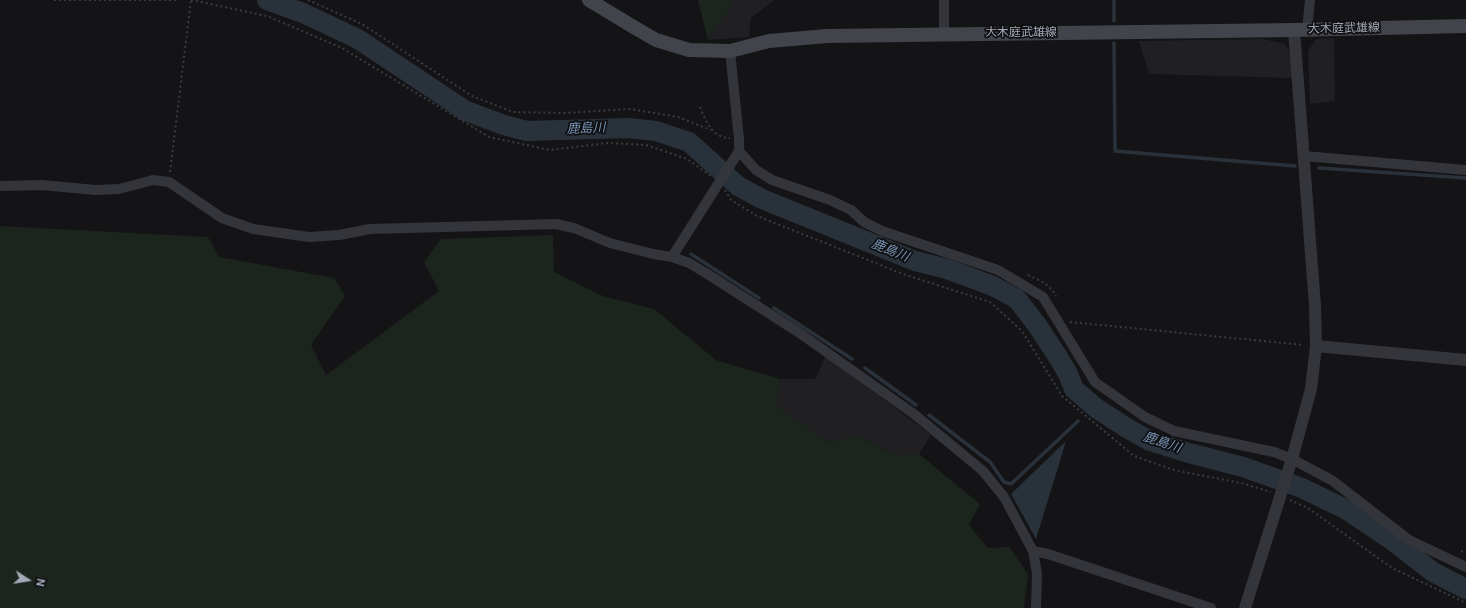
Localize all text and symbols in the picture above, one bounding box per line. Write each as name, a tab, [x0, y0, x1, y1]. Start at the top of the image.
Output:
street label: 大木庭武雄線	[1308, 21, 1380, 37]
street label: 大木庭武雄線	[985, 26, 1057, 40]
water label: 鹿島川	[566, 121, 606, 137]
water label: 鹿島川	[869, 236, 911, 266]
water label: 鹿島川	[1141, 429, 1183, 457]
north arrow	[8, 560, 48, 600]
text: N	[33, 577, 47, 588]

